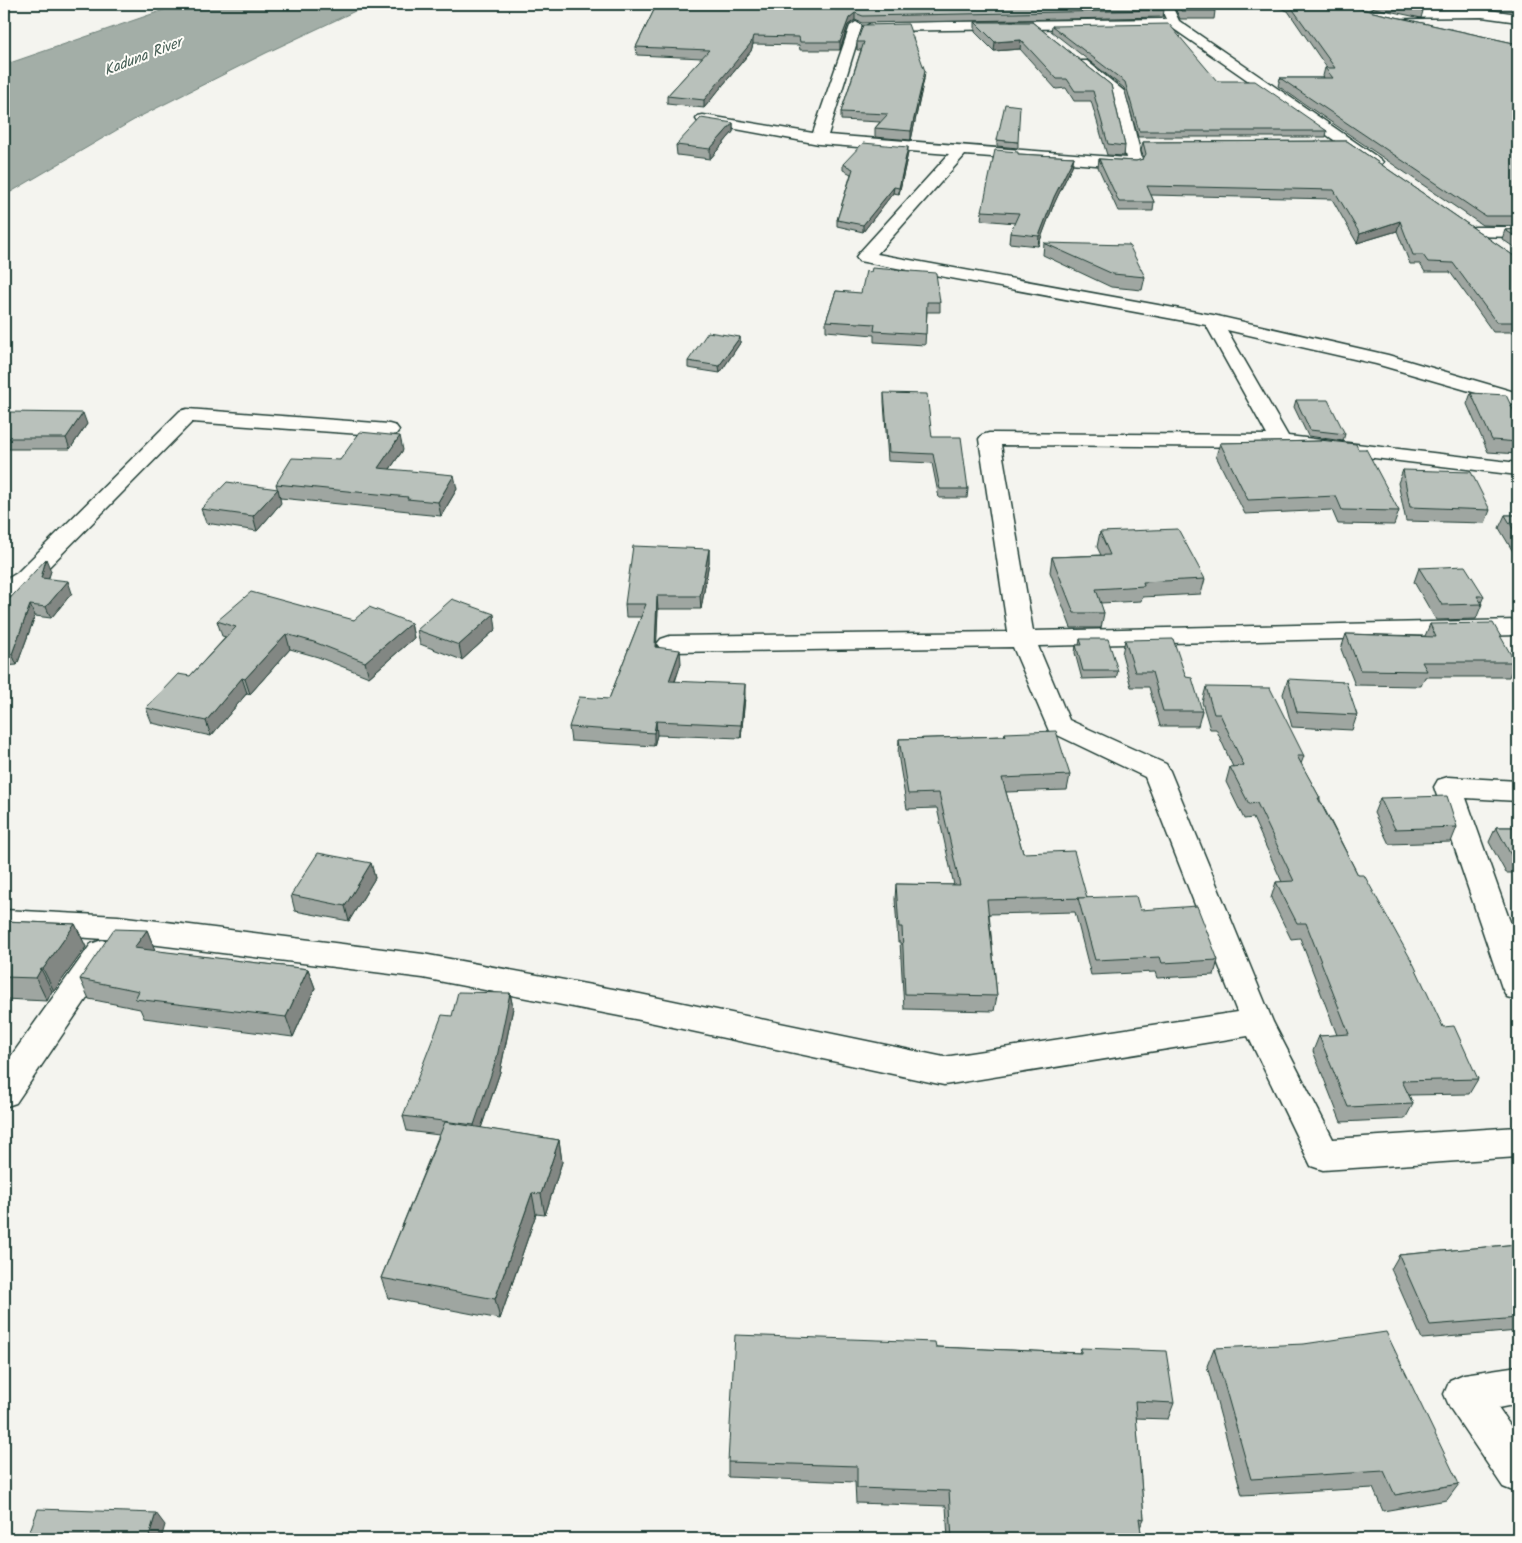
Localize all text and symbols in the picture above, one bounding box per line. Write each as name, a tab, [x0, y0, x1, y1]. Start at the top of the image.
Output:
water label: Kaduna River	[100, 30, 188, 83]

